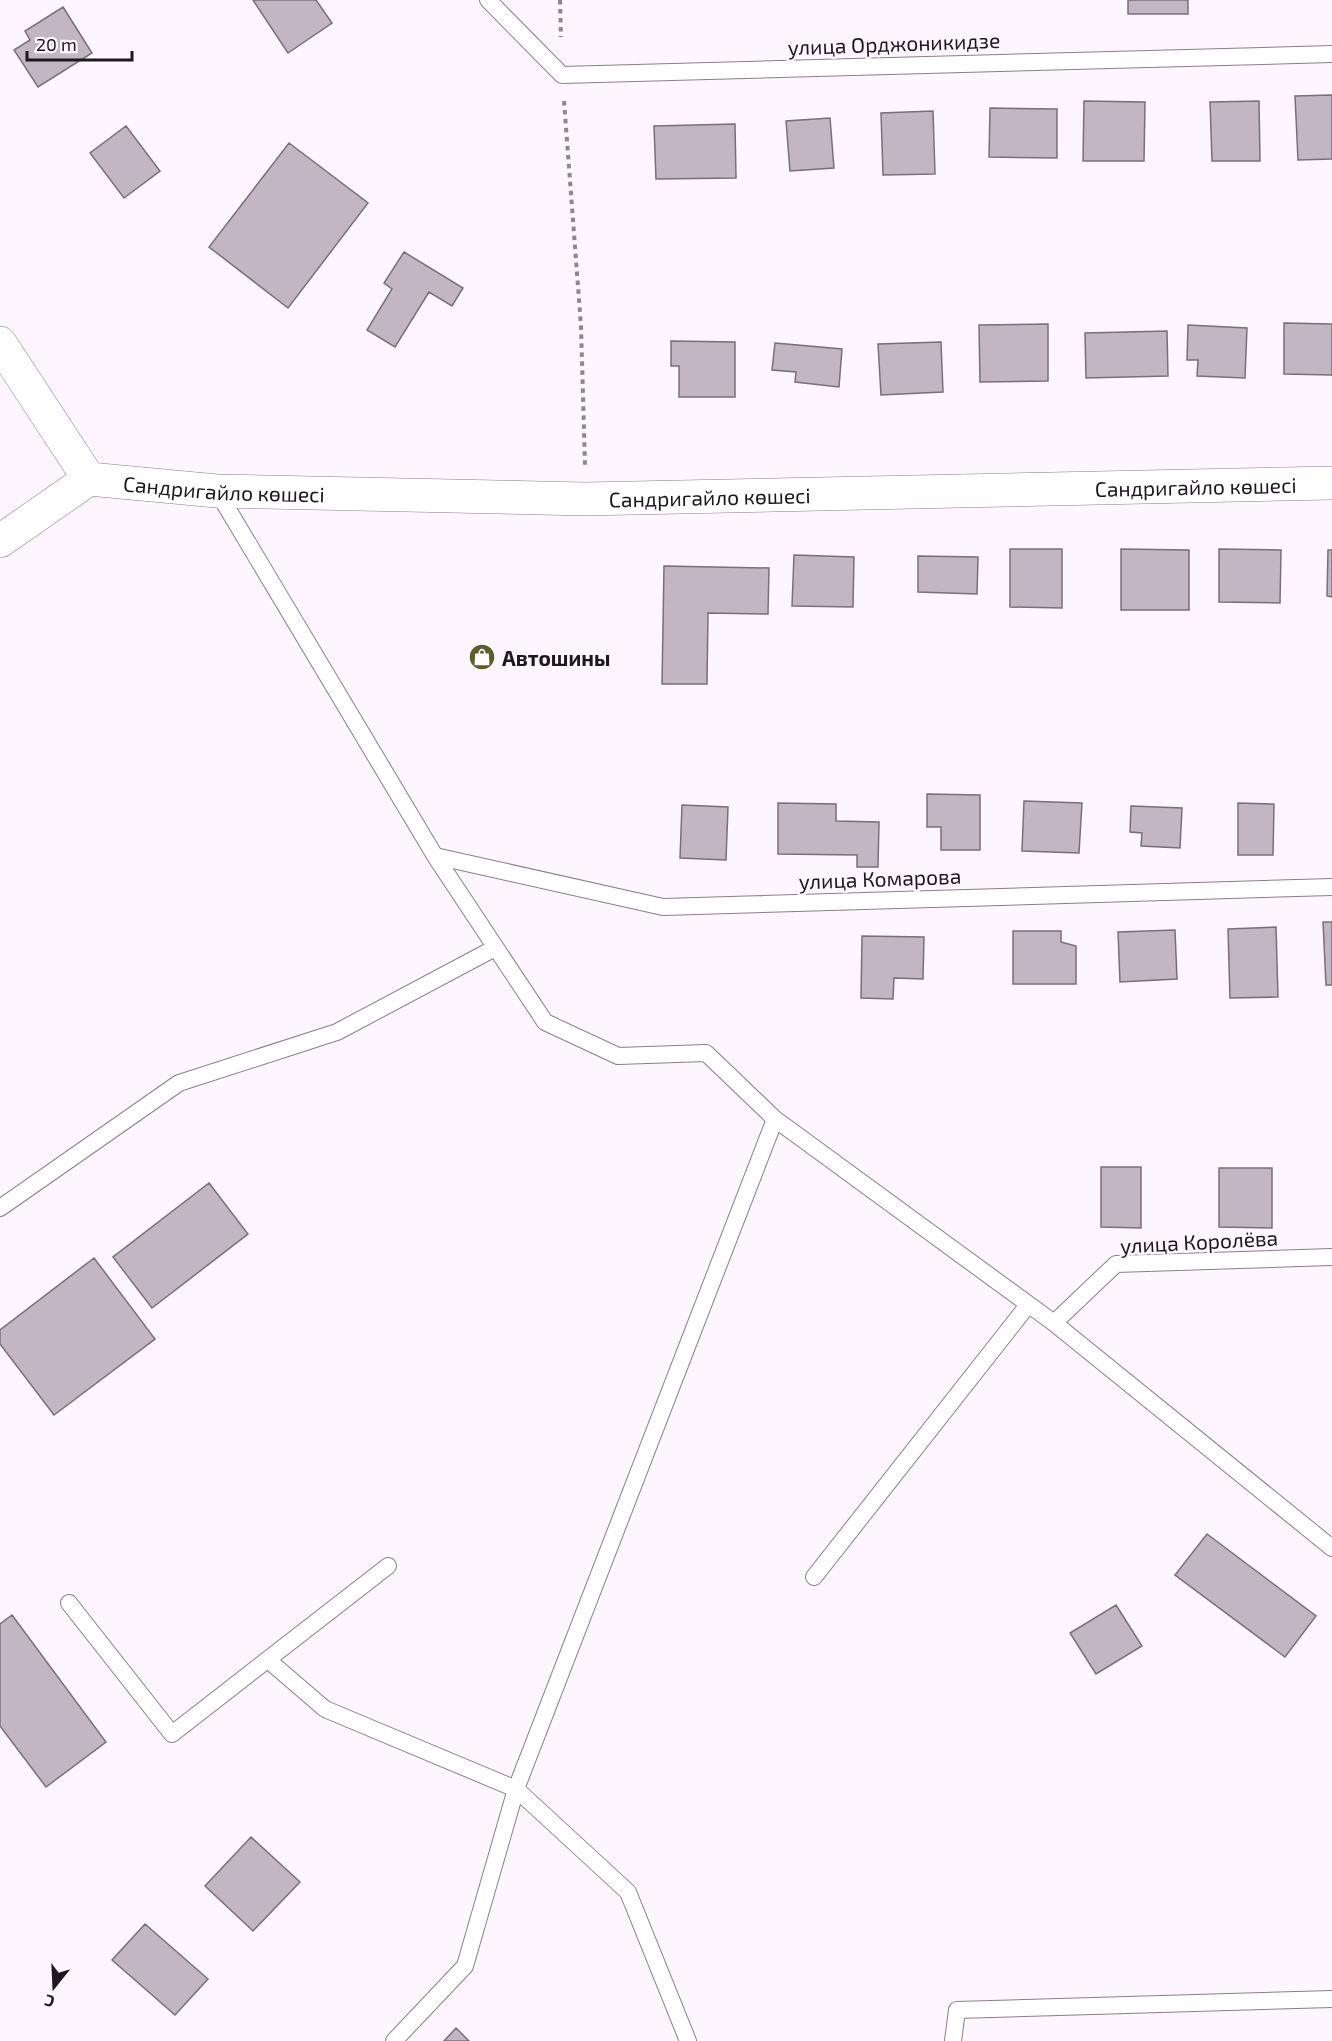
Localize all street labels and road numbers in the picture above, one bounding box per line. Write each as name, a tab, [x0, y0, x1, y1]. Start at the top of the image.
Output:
street label: улица Орджоникидзе	[787, 27, 1001, 60]
street label: Сандригайло көшесі	[122, 470, 325, 506]
street label: Сандригайло көшесі	[1094, 471, 1297, 501]
street label: Сандригайло көшесі	[609, 482, 811, 511]
street label: улица Комарова	[798, 863, 962, 894]
street label: улица Королёва	[1119, 1224, 1279, 1259]

